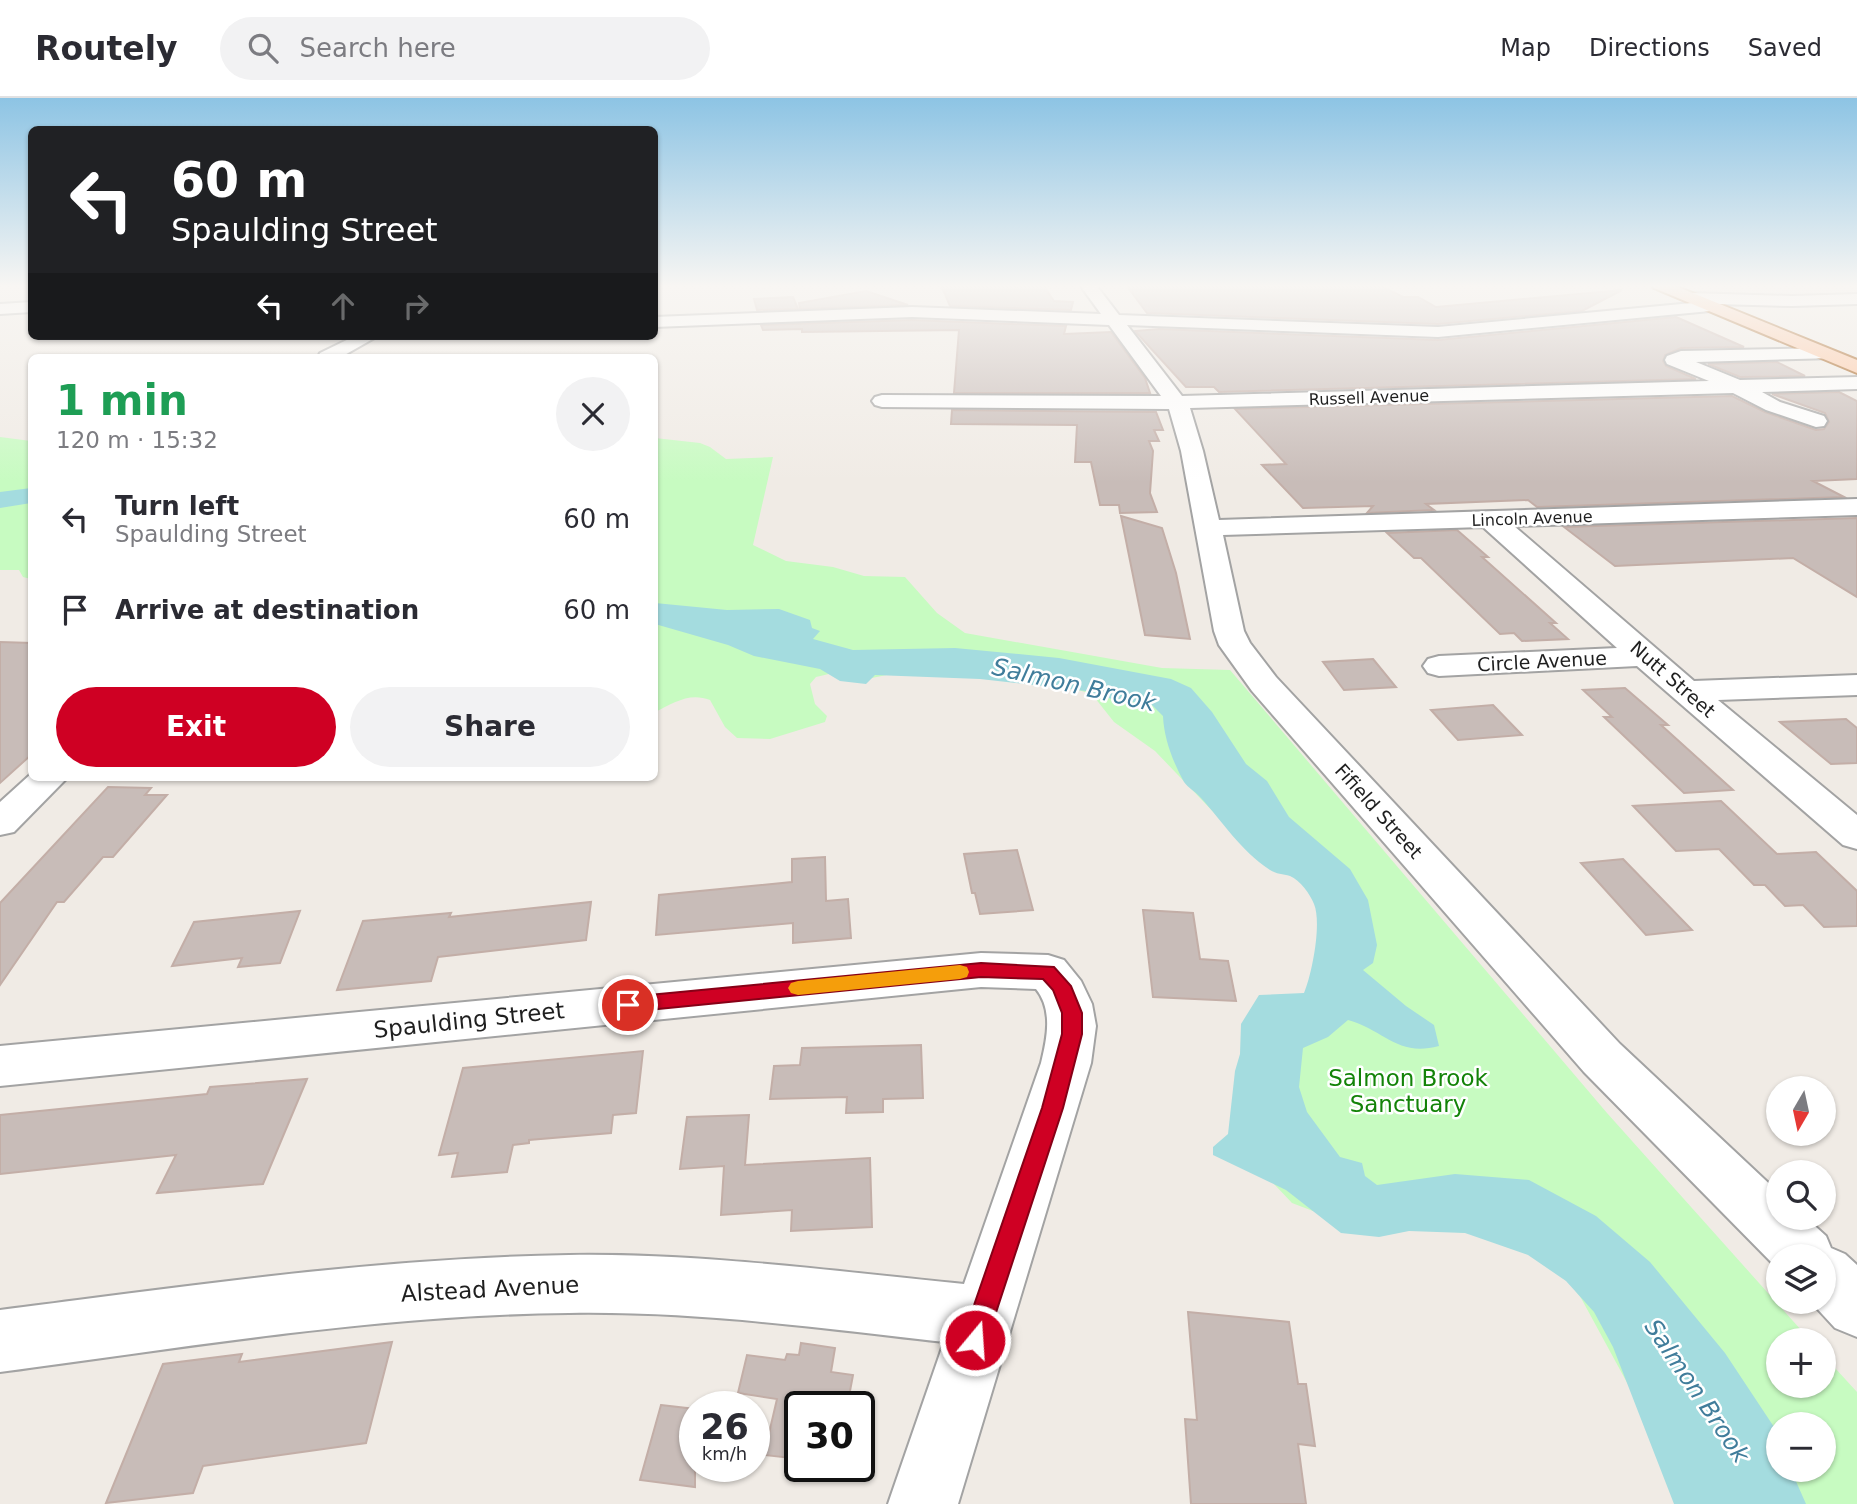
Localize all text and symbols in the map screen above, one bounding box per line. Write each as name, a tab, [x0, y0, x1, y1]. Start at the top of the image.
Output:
search box	[220, 17, 710, 80]
text: Routely	[35, 29, 178, 68]
icon: search	[244, 29, 282, 67]
text: Search here	[300, 33, 456, 63]
text: Map	[1500, 34, 1551, 62]
text: Directions	[1589, 34, 1710, 62]
text: Saved	[1748, 34, 1822, 62]
text: 60 m	[171, 152, 307, 209]
icon: left	[56, 154, 147, 245]
text: Spaulding Street	[171, 211, 438, 249]
icon: left	[251, 287, 289, 325]
icon: ahead	[324, 287, 362, 325]
icon: right	[397, 287, 435, 325]
text: 1 min	[56, 376, 188, 425]
button: close	[556, 377, 630, 451]
street label: Russell Avenue	[1308, 386, 1430, 409]
text: 120 m · 15:32	[56, 427, 218, 453]
text: Turn left	[115, 491, 239, 521]
icon: left	[56, 500, 94, 538]
text: 60 m	[563, 504, 630, 534]
street label: Lincoln Avenue	[1471, 507, 1593, 530]
text: Spaulding Street	[115, 521, 307, 547]
icon: arrive	[56, 591, 94, 629]
text: Arrive at destination	[115, 595, 419, 625]
text: 60 m	[563, 595, 630, 625]
street label: Nutt Street	[1626, 636, 1720, 722]
street label: Circle Avenue	[1477, 647, 1607, 675]
water label: Salmon Brook	[989, 653, 1160, 718]
button: Exit	[56, 687, 336, 767]
button: Share	[350, 687, 630, 767]
street label: Fifield Street	[1331, 759, 1427, 863]
pin	[598, 975, 658, 1035]
icon: arrive	[609, 986, 647, 1024]
street label: Spaulding Street	[372, 997, 566, 1043]
park label: Salmon Brook Sanctuary	[1328, 1065, 1488, 1117]
north arrow	[1766, 1076, 1836, 1146]
map controls	[1766, 1076, 1836, 1482]
button: search	[1766, 1160, 1836, 1230]
button: layers	[1766, 1244, 1836, 1314]
street label: Alstead Avenue	[400, 1271, 580, 1307]
position arrow	[938, 1303, 1012, 1377]
water label: Salmon Brook	[1639, 1314, 1756, 1469]
button: +	[1766, 1328, 1836, 1398]
speed limit sign: 30	[784, 1391, 875, 1482]
text: 26	[700, 1407, 749, 1447]
button: −	[1766, 1412, 1836, 1482]
text: km/h	[702, 1443, 747, 1464]

